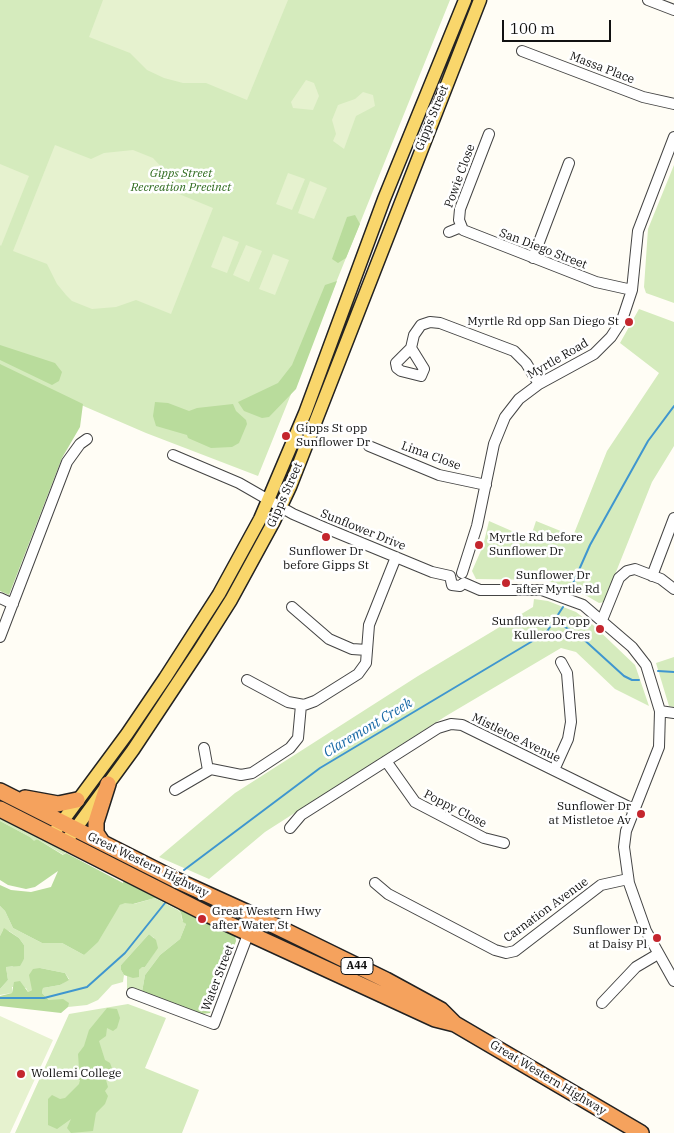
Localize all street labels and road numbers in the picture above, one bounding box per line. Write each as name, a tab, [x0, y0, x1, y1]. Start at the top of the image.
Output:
street label: Massa Place	[568, 49, 636, 87]
street label: Gipps Street	[412, 83, 452, 153]
street label: Powie Close	[442, 142, 478, 210]
street label: San Diego Street	[497, 226, 589, 272]
street label: Myrtle Road	[525, 336, 591, 382]
street label: Lima Close	[399, 439, 463, 473]
street label: Gipps Street	[264, 460, 306, 530]
street label: Sunflower Drive	[318, 506, 408, 554]
street label: Mistletoe Avenue	[469, 710, 563, 766]
street label: Poppy Close	[421, 787, 489, 831]
street label: Great Western Highway	[85, 829, 211, 901]
street label: Carnation Avenue	[501, 874, 591, 946]
street label: Water Street	[199, 943, 237, 1013]
road number: A44	[341, 958, 373, 974]
street label: Great Western Highway	[487, 1038, 609, 1118]

